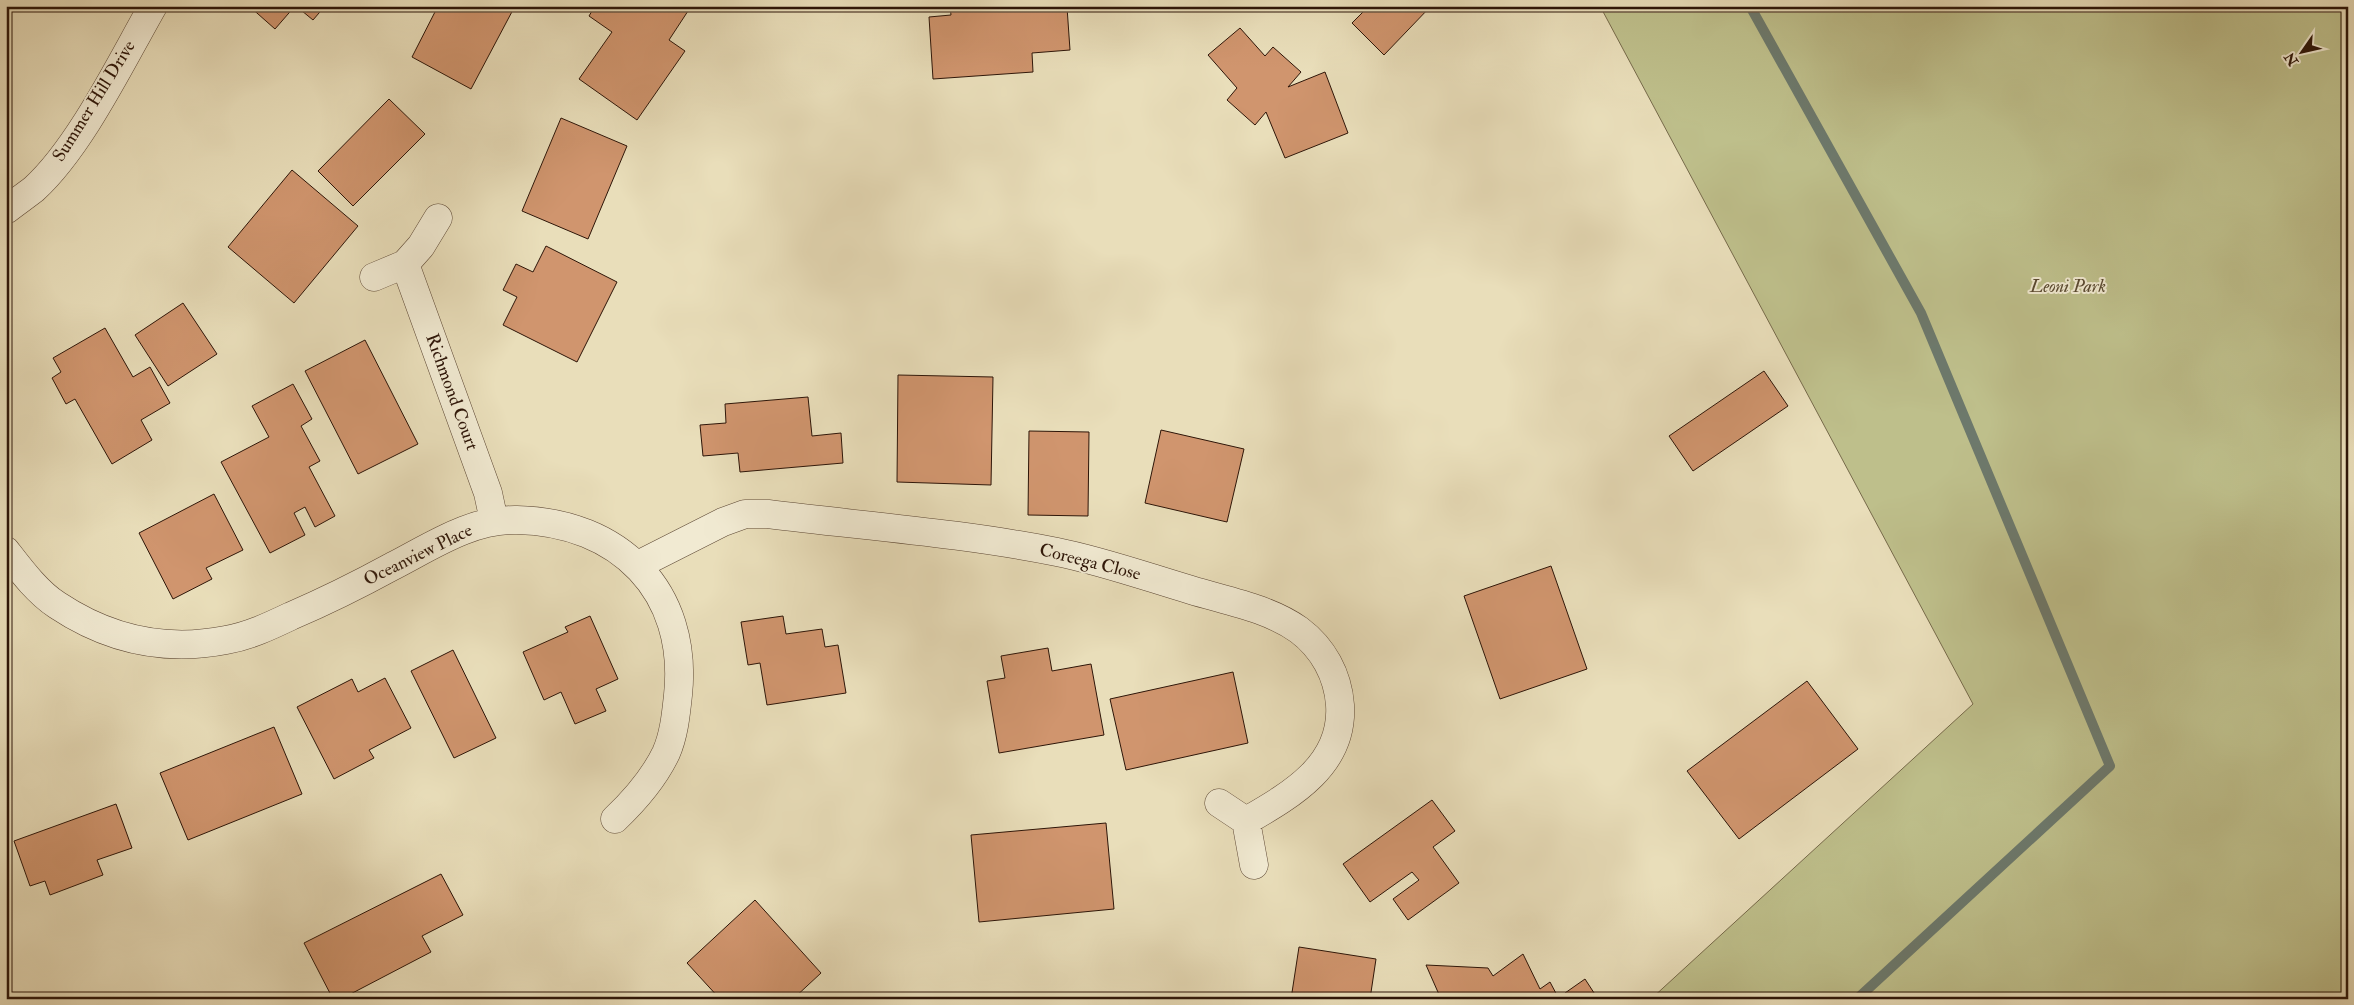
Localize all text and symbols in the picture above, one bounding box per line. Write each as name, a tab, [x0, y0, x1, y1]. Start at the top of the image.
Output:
north arrow	[2276, 28, 2326, 78]
street label: Summer Hill Drive	[47, 36, 141, 166]
text: N	[2281, 49, 2303, 70]
park label: Leoni Park	[2029, 275, 2106, 298]
street label: Richmond Court	[420, 331, 484, 454]
street label: Oceanview Place	[360, 519, 477, 591]
street label: Coreega Close	[1037, 538, 1144, 586]

